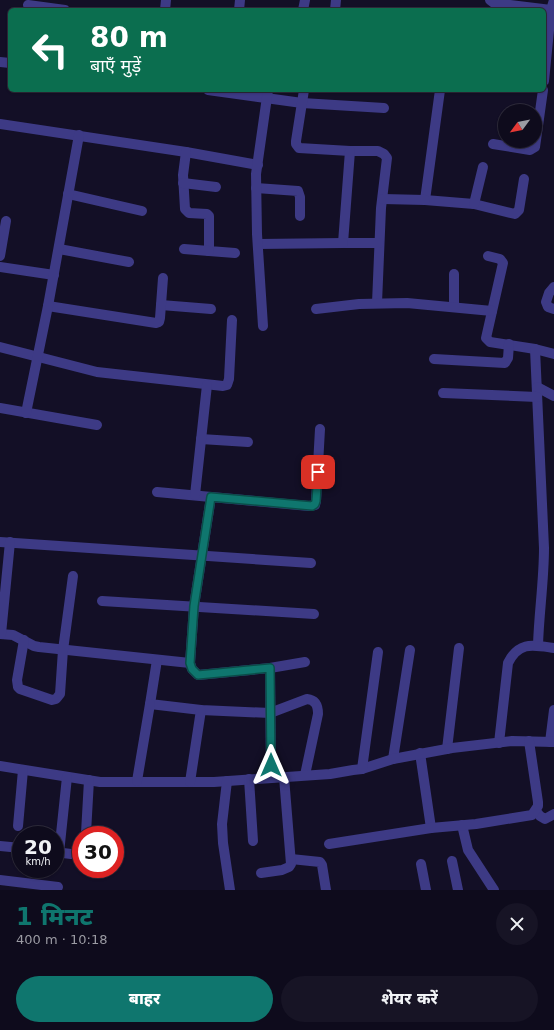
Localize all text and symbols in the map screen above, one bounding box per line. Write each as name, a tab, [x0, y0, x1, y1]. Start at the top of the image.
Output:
text: 80 m	[90, 21, 168, 54]
icon: left	[24, 24, 76, 76]
text: बाएँ मुड़ें	[90, 55, 141, 76]
north arrow	[498, 104, 542, 148]
map controls	[498, 104, 542, 148]
pin	[301, 455, 335, 489]
icon: arrive	[307, 461, 329, 483]
position arrow	[250, 744, 292, 786]
speed limit sign: 30	[72, 826, 124, 878]
text: 20	[24, 835, 52, 859]
text: km/h	[25, 856, 51, 867]
text: 1 मिनट	[16, 903, 93, 931]
button: close	[496, 903, 538, 945]
text: 400 m · 10:18	[16, 932, 107, 947]
button: बाहर	[16, 976, 273, 1022]
button: शेयर करें	[281, 976, 538, 1022]

